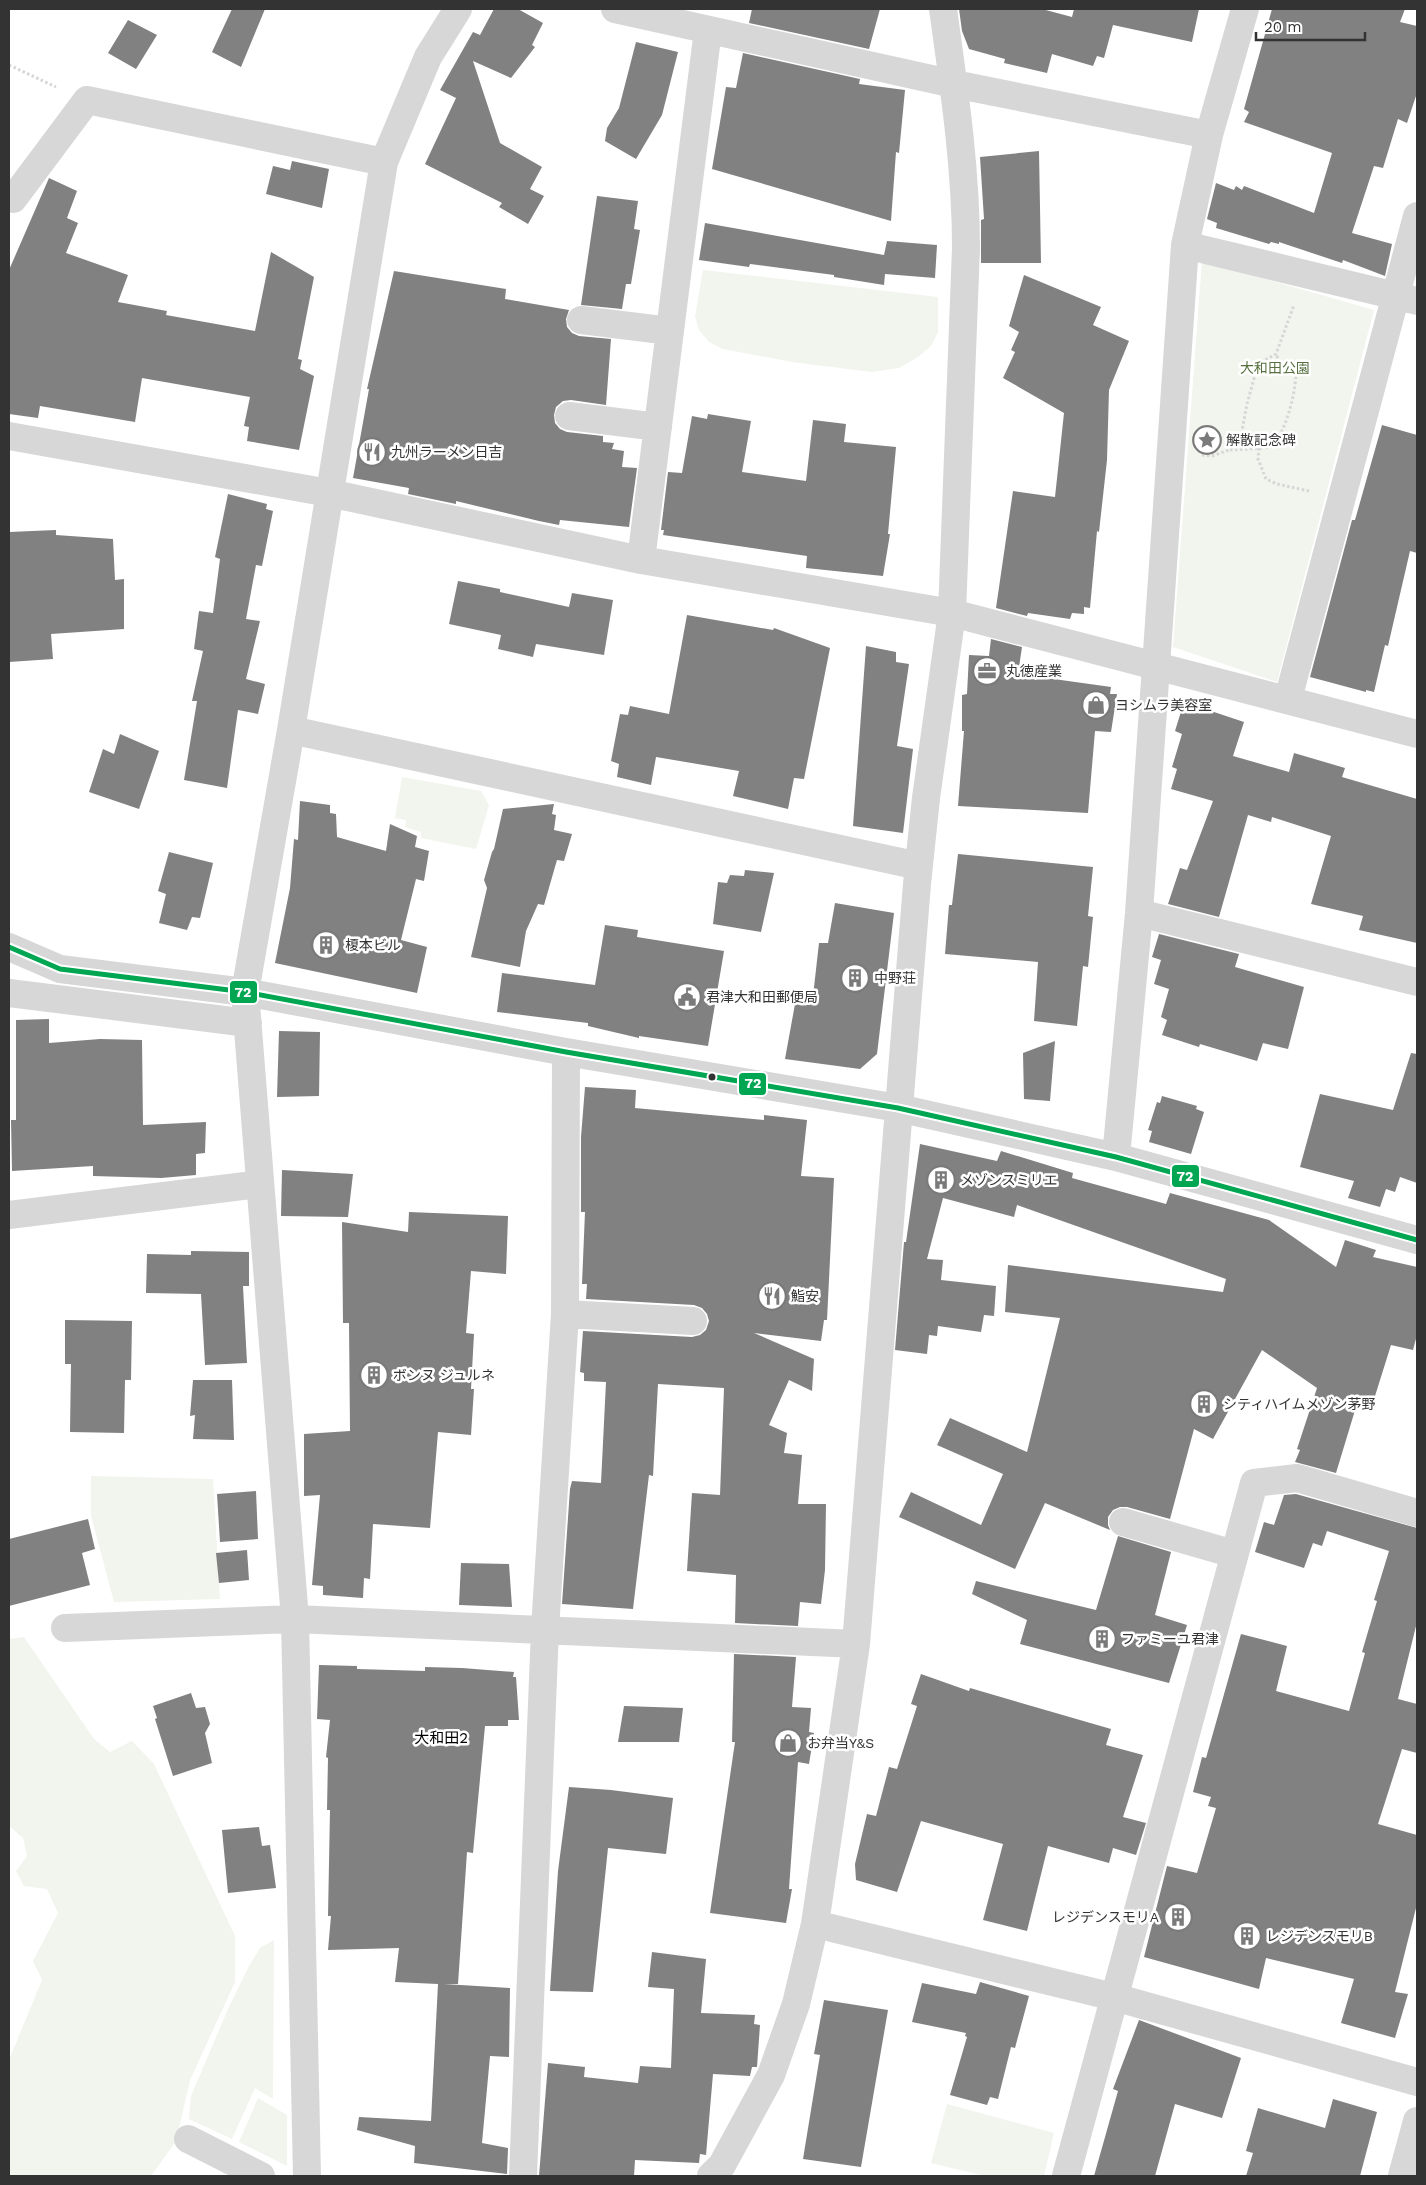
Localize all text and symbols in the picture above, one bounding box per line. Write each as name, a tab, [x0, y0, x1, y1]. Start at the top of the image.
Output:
scale bar	[1256, 10, 1365, 42]
text: 20 m	[1264, 18, 1302, 36]
park label: 大和田公園	[1240, 360, 1310, 376]
place icon: 解散記念碑	[1192, 425, 1222, 455]
place label: 解散記念碑	[1226, 432, 1296, 448]
restaurant icon: 九州ラーメン日吉	[357, 437, 387, 467]
place label: 九州ラーメン日吉	[391, 444, 502, 460]
office icon: 丸徳産業	[972, 656, 1002, 686]
place label: 丸徳産業	[1006, 663, 1062, 679]
shop icon: ヨシムラ美容室	[1081, 690, 1111, 720]
place label: ヨシムラ美容室	[1115, 697, 1212, 713]
building icon: 榎本ビル	[311, 930, 341, 960]
place label: 榎本ビル	[345, 937, 401, 953]
building icon: 中野荘	[840, 963, 870, 993]
place label: 中野荘	[874, 970, 916, 986]
line badge: 72	[229, 980, 258, 1004]
public building icon: 君津大和田郵便局	[672, 982, 702, 1012]
text: 72	[235, 984, 251, 1000]
place label: 君津大和田郵便局	[706, 989, 818, 1005]
unlabelled marker	[707, 1072, 717, 1082]
line badge: 72	[738, 1072, 767, 1096]
text: 72	[745, 1075, 761, 1091]
line badge: 72	[1171, 1164, 1200, 1188]
building icon: メゾンスミリエ	[926, 1165, 956, 1195]
text: 72	[1177, 1168, 1193, 1184]
place label: メゾンスミリエ	[960, 1172, 1058, 1188]
restaurant icon: 鮨安	[757, 1281, 787, 1311]
place label: 鮨安	[791, 1288, 819, 1304]
building icon: ボンヌ ジュルネ	[359, 1360, 389, 1390]
place label: ボンヌ ジュルネ	[393, 1367, 495, 1383]
building icon: シティハイムメゾン茅野	[1189, 1389, 1219, 1419]
place label: シティハイムメゾン茅野	[1223, 1396, 1376, 1412]
building icon: ファミーユ君津	[1087, 1624, 1117, 1654]
place label: ファミーユ君津	[1121, 1631, 1219, 1647]
shop icon: お弁当Y&S	[773, 1728, 803, 1758]
district label: 大和田2	[414, 1729, 468, 1747]
place label: お弁当Y&S	[807, 1735, 874, 1751]
building icon: レジデンスモリA	[1163, 1902, 1193, 1932]
place label: レジデンスモリA	[1052, 1909, 1159, 1925]
building icon: レジデンスモリB	[1232, 1921, 1262, 1951]
place label: レジデンスモリB	[1266, 1928, 1373, 1944]

